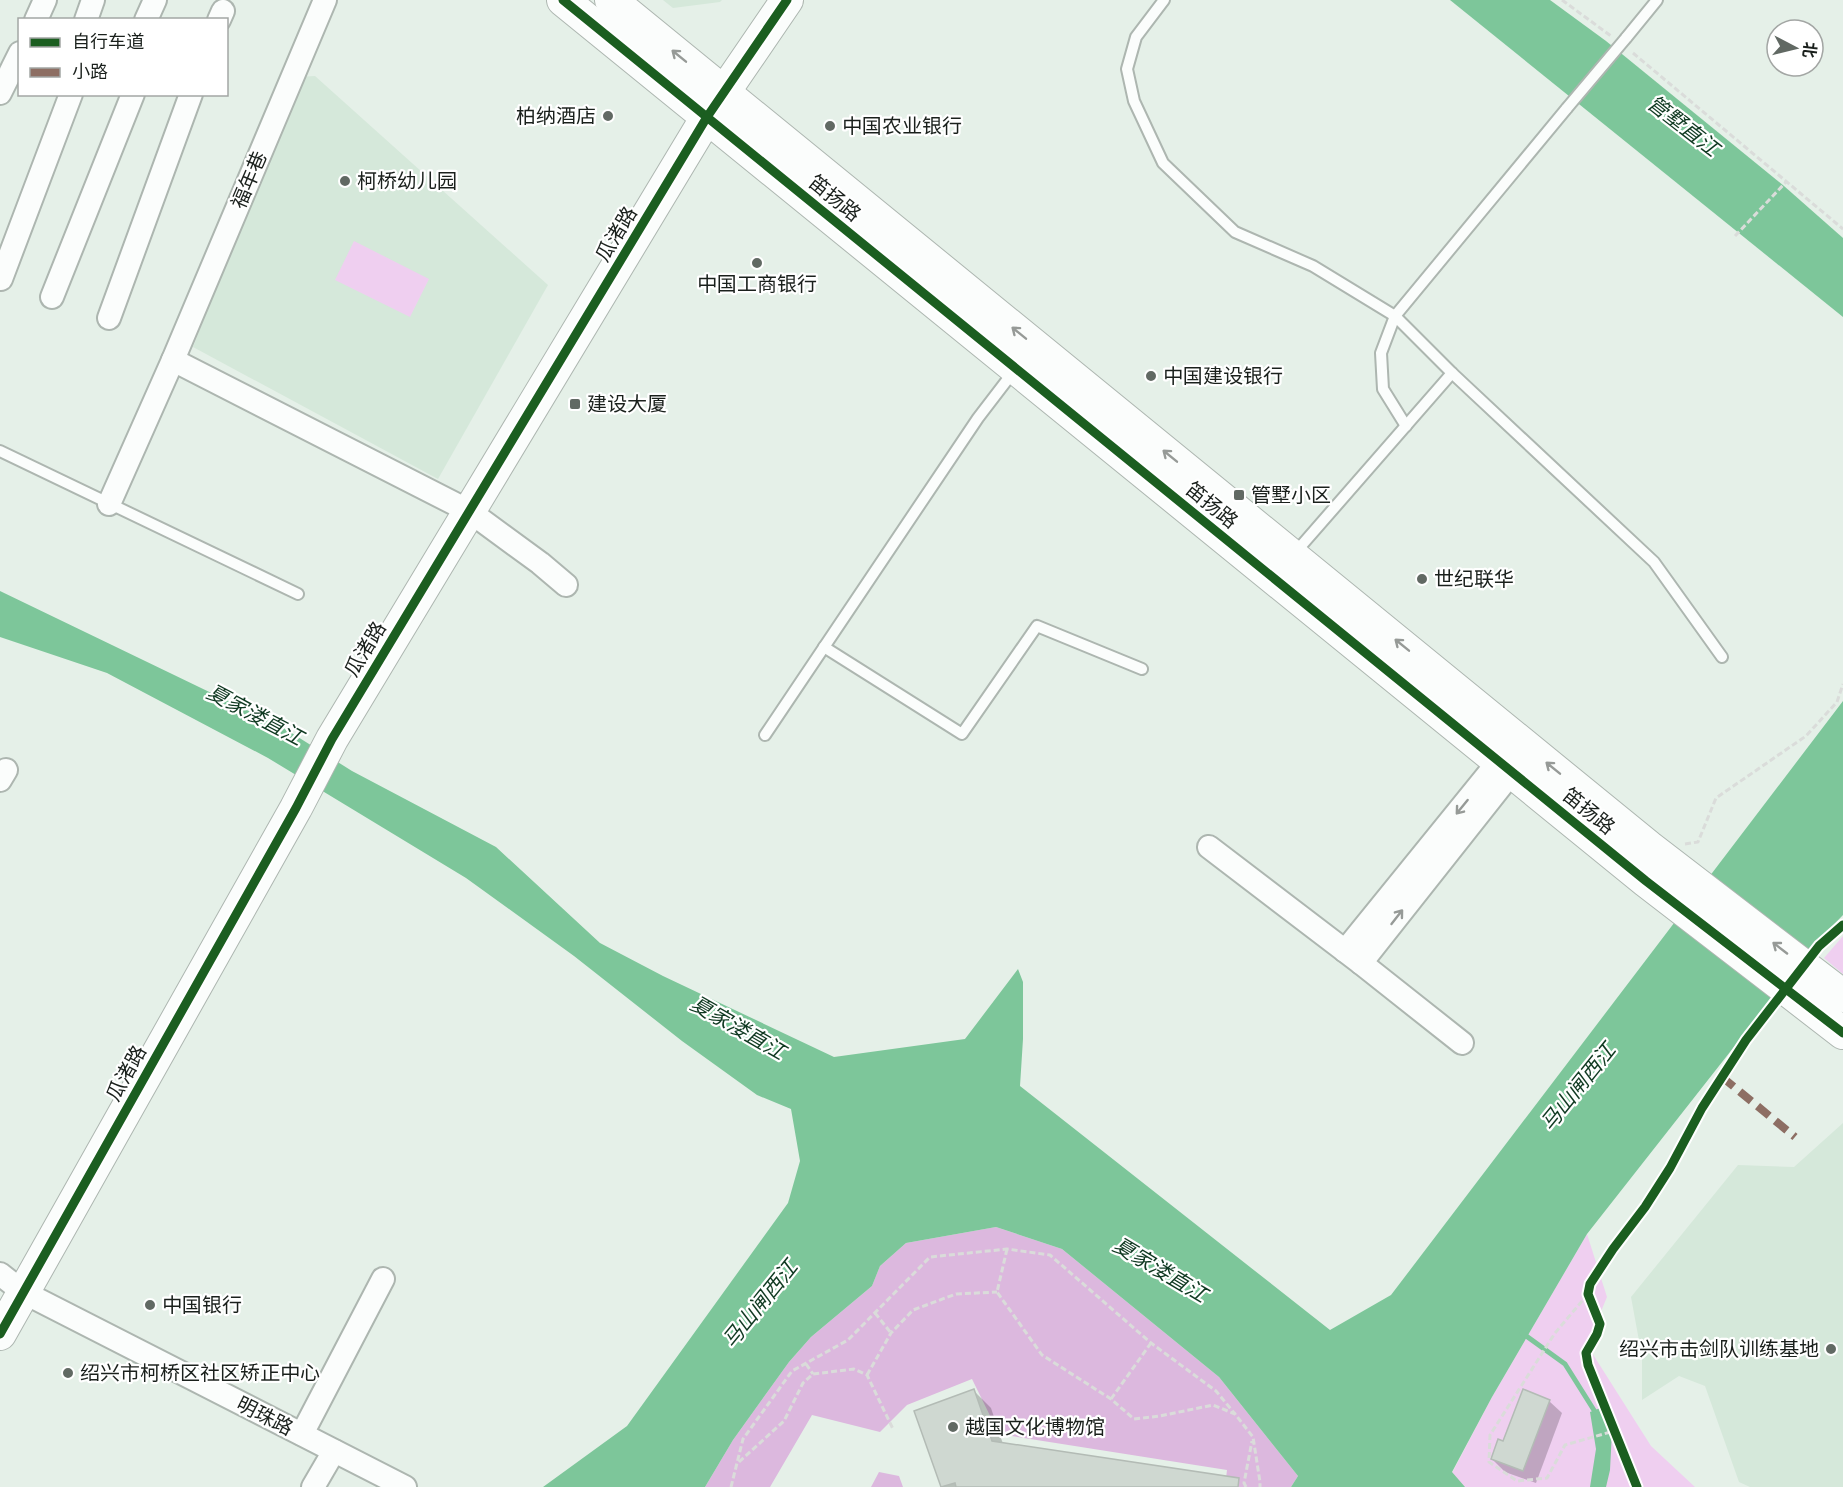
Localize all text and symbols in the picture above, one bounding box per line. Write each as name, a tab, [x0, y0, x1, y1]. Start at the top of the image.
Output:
legend	[18, 18, 228, 96]
north arrow	[1765, 18, 1825, 78]
text: 自行车道	[72, 30, 144, 54]
text: 北	[1797, 40, 1821, 59]
one-way arrow	[671, 49, 687, 62]
text: 小路	[72, 60, 108, 84]
water label: 管墅直江	[1641, 89, 1726, 164]
place label: 柏纳酒店	[516, 103, 596, 130]
marker: 柏纳酒店	[601, 109, 615, 123]
place label: 中国农业银行	[842, 113, 962, 140]
marker: 中国农业银行	[823, 119, 837, 133]
street label: 福年巷	[225, 147, 274, 213]
place label: 柯桥幼儿园	[357, 168, 457, 195]
street label: 笛扬路	[803, 169, 866, 228]
marker: 柯桥幼儿园	[338, 174, 352, 188]
street label: 瓜渚路	[589, 202, 643, 267]
marker: 中国工商银行	[750, 256, 764, 270]
place label: 中国工商银行	[697, 271, 817, 298]
one-way arrow	[1011, 326, 1027, 339]
place label: 中国建设银行	[1163, 363, 1283, 390]
marker: 中国建设银行	[1144, 369, 1158, 383]
place label: 建设大厦	[587, 391, 667, 418]
marker: 建设大厦	[568, 397, 582, 411]
one-way arrow	[1162, 449, 1178, 462]
street label: 笛扬路	[1180, 476, 1243, 535]
place label: 管墅小区	[1251, 482, 1331, 509]
marker: 管墅小区	[1232, 488, 1246, 502]
place label: 世纪联华	[1434, 566, 1514, 593]
marker: 世纪联华	[1415, 572, 1429, 586]
street label: 瓜渚路	[338, 617, 392, 682]
one-way arrow	[1394, 639, 1410, 652]
water label: 夏家溇直江	[202, 678, 310, 753]
one-way arrow	[1546, 762, 1562, 775]
street label: 笛扬路	[1557, 782, 1620, 841]
one-way arrow	[1456, 798, 1469, 814]
one-way arrow	[1391, 909, 1404, 925]
one-way arrow	[1773, 941, 1789, 954]
water label: 夏家溇直江	[686, 990, 792, 1067]
water label: 马山闸西江	[1534, 1036, 1623, 1137]
street label: 瓜渚路	[100, 1040, 153, 1106]
water label: 夏家溇直江	[1108, 1231, 1214, 1310]
water label: 马山闸西江	[716, 1253, 805, 1354]
place label: 中国银行	[162, 1292, 242, 1319]
marker: 中国银行	[143, 1298, 157, 1312]
place label: 绍兴市击剑队训练基地	[1619, 1336, 1819, 1363]
marker: 绍兴市击剑队训练基地	[1824, 1342, 1838, 1356]
place label: 绍兴市柯桥区社区矫正中心	[80, 1360, 320, 1387]
marker: 绍兴市柯桥区社区矫正中心	[61, 1366, 75, 1380]
street label: 明珠路	[232, 1391, 298, 1442]
place label: 越国文化博物馆	[965, 1414, 1105, 1441]
marker: 越国文化博物馆	[946, 1420, 960, 1434]

